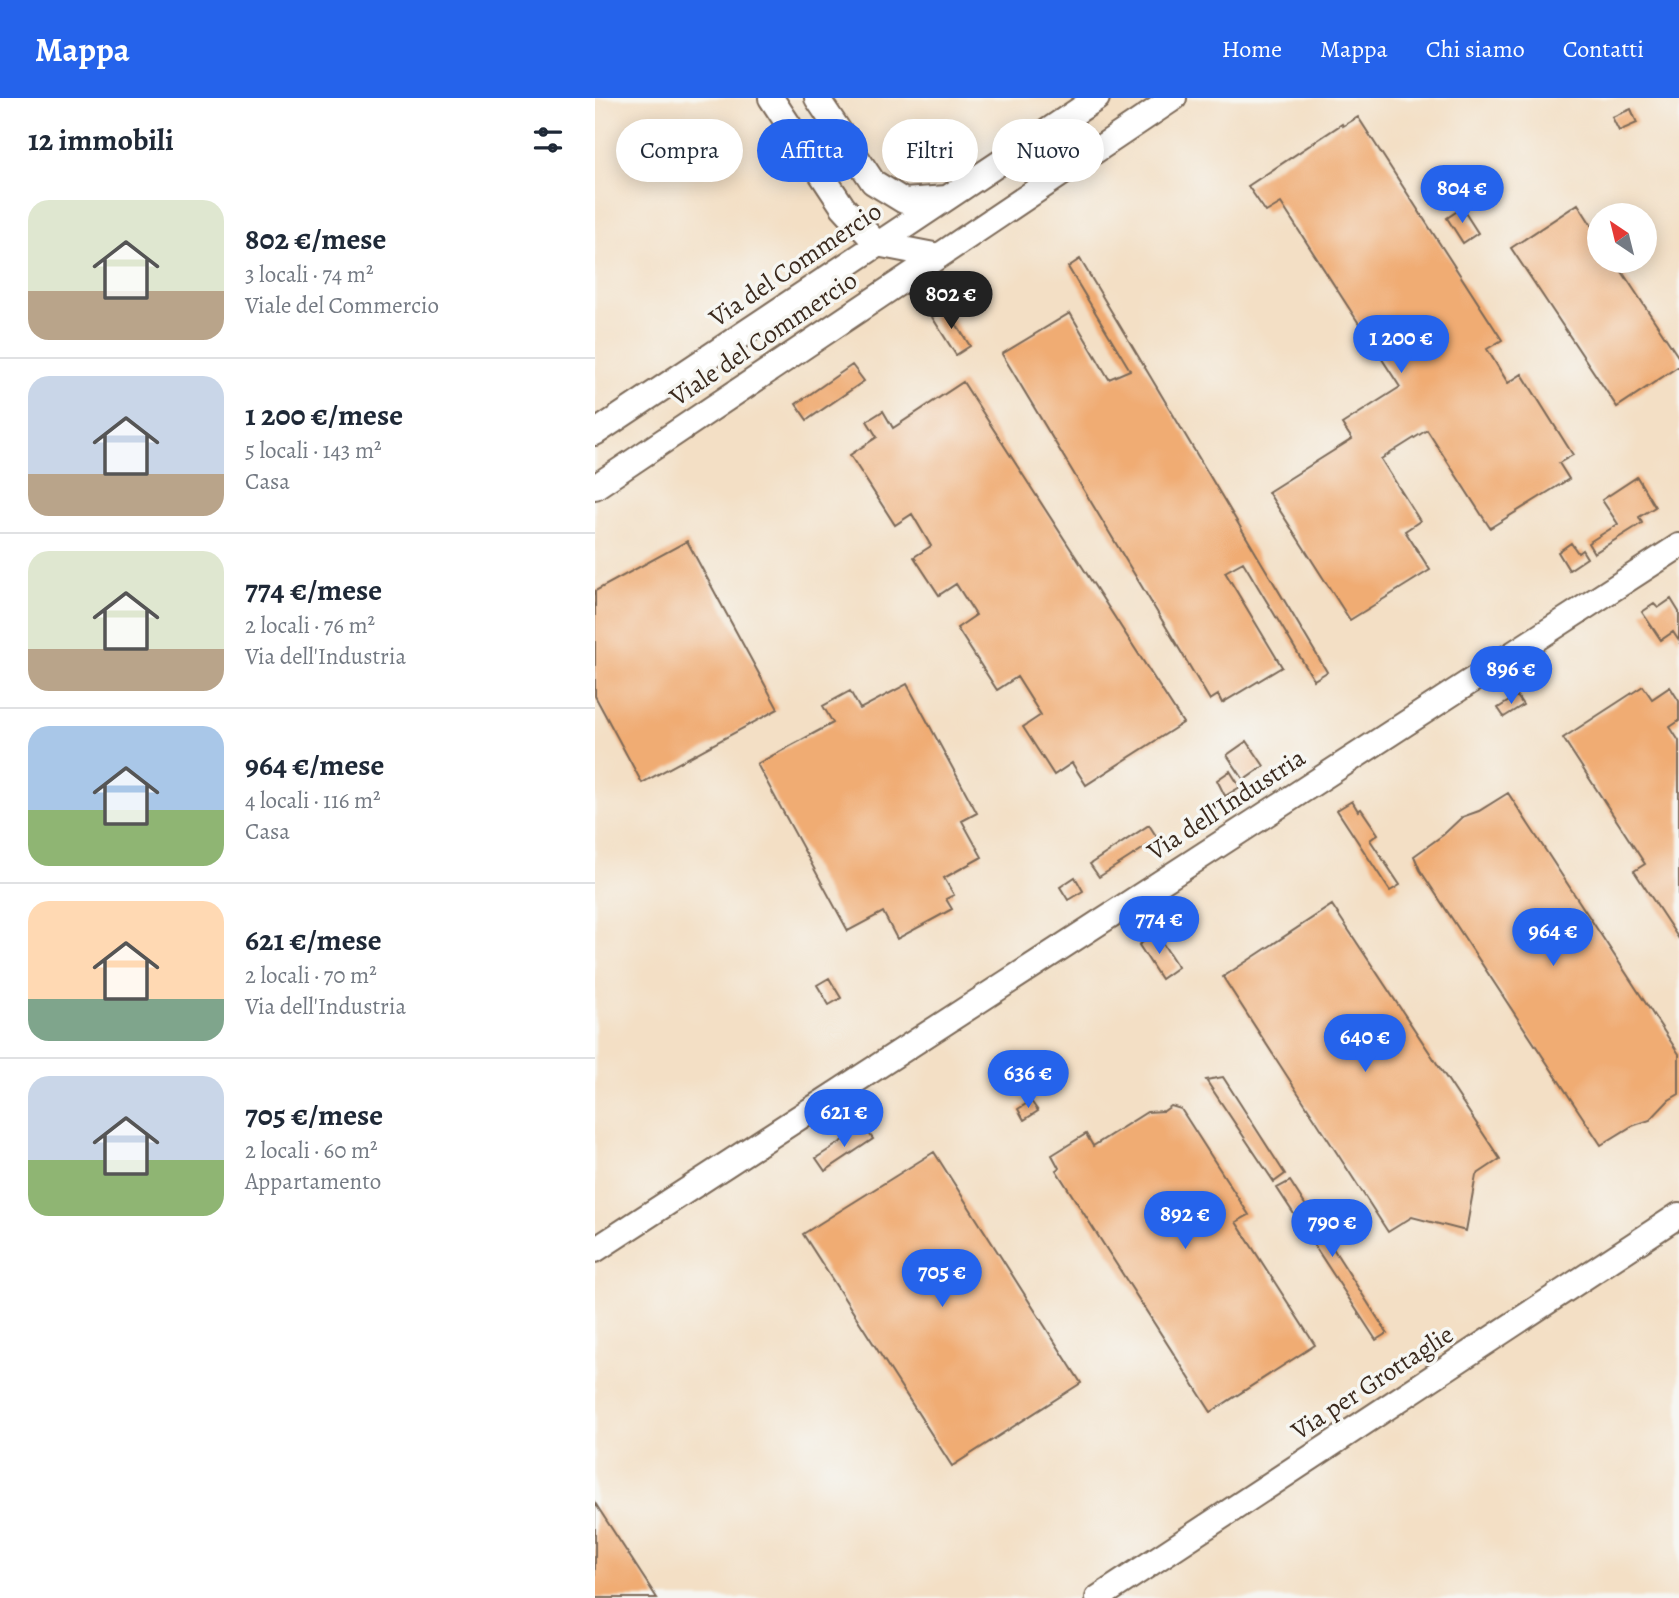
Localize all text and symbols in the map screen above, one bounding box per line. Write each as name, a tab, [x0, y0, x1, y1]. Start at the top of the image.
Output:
text: Mappa	[35, 27, 130, 72]
text: Home	[1222, 33, 1282, 65]
text: Mappa	[1320, 33, 1388, 65]
text: Chi siamo	[1426, 33, 1525, 65]
text: Contatti	[1563, 33, 1644, 65]
chip: Compra	[616, 119, 743, 182]
chip: Affitta	[757, 119, 868, 182]
chip: Filtri	[882, 119, 978, 182]
chip: Nuovo	[992, 119, 1104, 182]
text: 12 immobili	[28, 120, 174, 160]
icon: filters	[529, 121, 567, 159]
pin: 804 €	[1413, 166, 1511, 225]
text: 804 €	[1437, 172, 1487, 203]
street label: Via del Commercio	[701, 194, 888, 336]
north arrow	[1587, 203, 1657, 273]
map controls	[1587, 203, 1657, 273]
text: 802 €/mese	[245, 219, 386, 259]
icon: home	[84, 228, 168, 312]
text: 3 locali · 74 m²	[245, 259, 374, 290]
street label: Viale del Commercio	[662, 263, 864, 415]
pin: 802 €	[902, 272, 1000, 331]
text: 802 €	[926, 278, 976, 309]
text: Viale del Commercio	[245, 290, 439, 321]
pin: 1 200 €	[1336, 316, 1466, 375]
text: 1 200 €	[1369, 322, 1433, 353]
text: 1 200 €/mese	[245, 395, 403, 435]
icon: home	[84, 404, 168, 488]
text: 5 locali · 143 m²	[245, 435, 382, 466]
text: Casa	[245, 466, 290, 497]
text: 774 €/mese	[245, 570, 382, 610]
icon: home	[84, 579, 168, 663]
text: 2 locali · 76 m²	[245, 610, 375, 641]
text: Via dell'Industria	[245, 641, 406, 672]
pin: 896 €	[1462, 646, 1560, 706]
text: 896 €	[1486, 653, 1536, 684]
street label: Via dell'Industria	[1140, 740, 1312, 869]
text: 964 €/mese	[245, 745, 384, 785]
icon: home	[84, 754, 168, 838]
text: 4 locali · 116 m²	[245, 785, 381, 816]
text: Casa	[245, 816, 290, 847]
pin: 774 €	[1110, 896, 1208, 956]
text: 774 €	[1135, 903, 1183, 934]
pin: 964 €	[1504, 908, 1602, 968]
text: 964 €	[1528, 915, 1578, 946]
text: 621 €/mese	[245, 920, 382, 960]
icon: home	[84, 929, 168, 1013]
text: 2 locali · 70 m²	[245, 960, 377, 991]
text: Via dell'Industria	[245, 991, 406, 1022]
pin: 640 €	[1316, 1014, 1414, 1074]
text: 640 €	[1340, 1021, 1390, 1052]
pin: 636 €	[979, 1051, 1077, 1110]
text: 636 €	[1004, 1057, 1052, 1088]
pin: 621 €	[795, 1090, 893, 1149]
text: 705 €/mese	[245, 1095, 383, 1135]
text: 621 €	[820, 1096, 868, 1127]
icon: home	[84, 1104, 168, 1188]
text: 2 locali · 60 m²	[245, 1135, 378, 1166]
text: Appartamento	[245, 1166, 381, 1197]
pin: 892 €	[1136, 1192, 1234, 1251]
text: 892 €	[1160, 1198, 1210, 1229]
pin: 790 €	[1283, 1200, 1381, 1259]
text: 790 €	[1307, 1206, 1357, 1237]
pin: 705 €	[893, 1250, 991, 1309]
text: 705 €	[918, 1256, 966, 1287]
street label: Via per Grottaglie	[1283, 1317, 1460, 1449]

